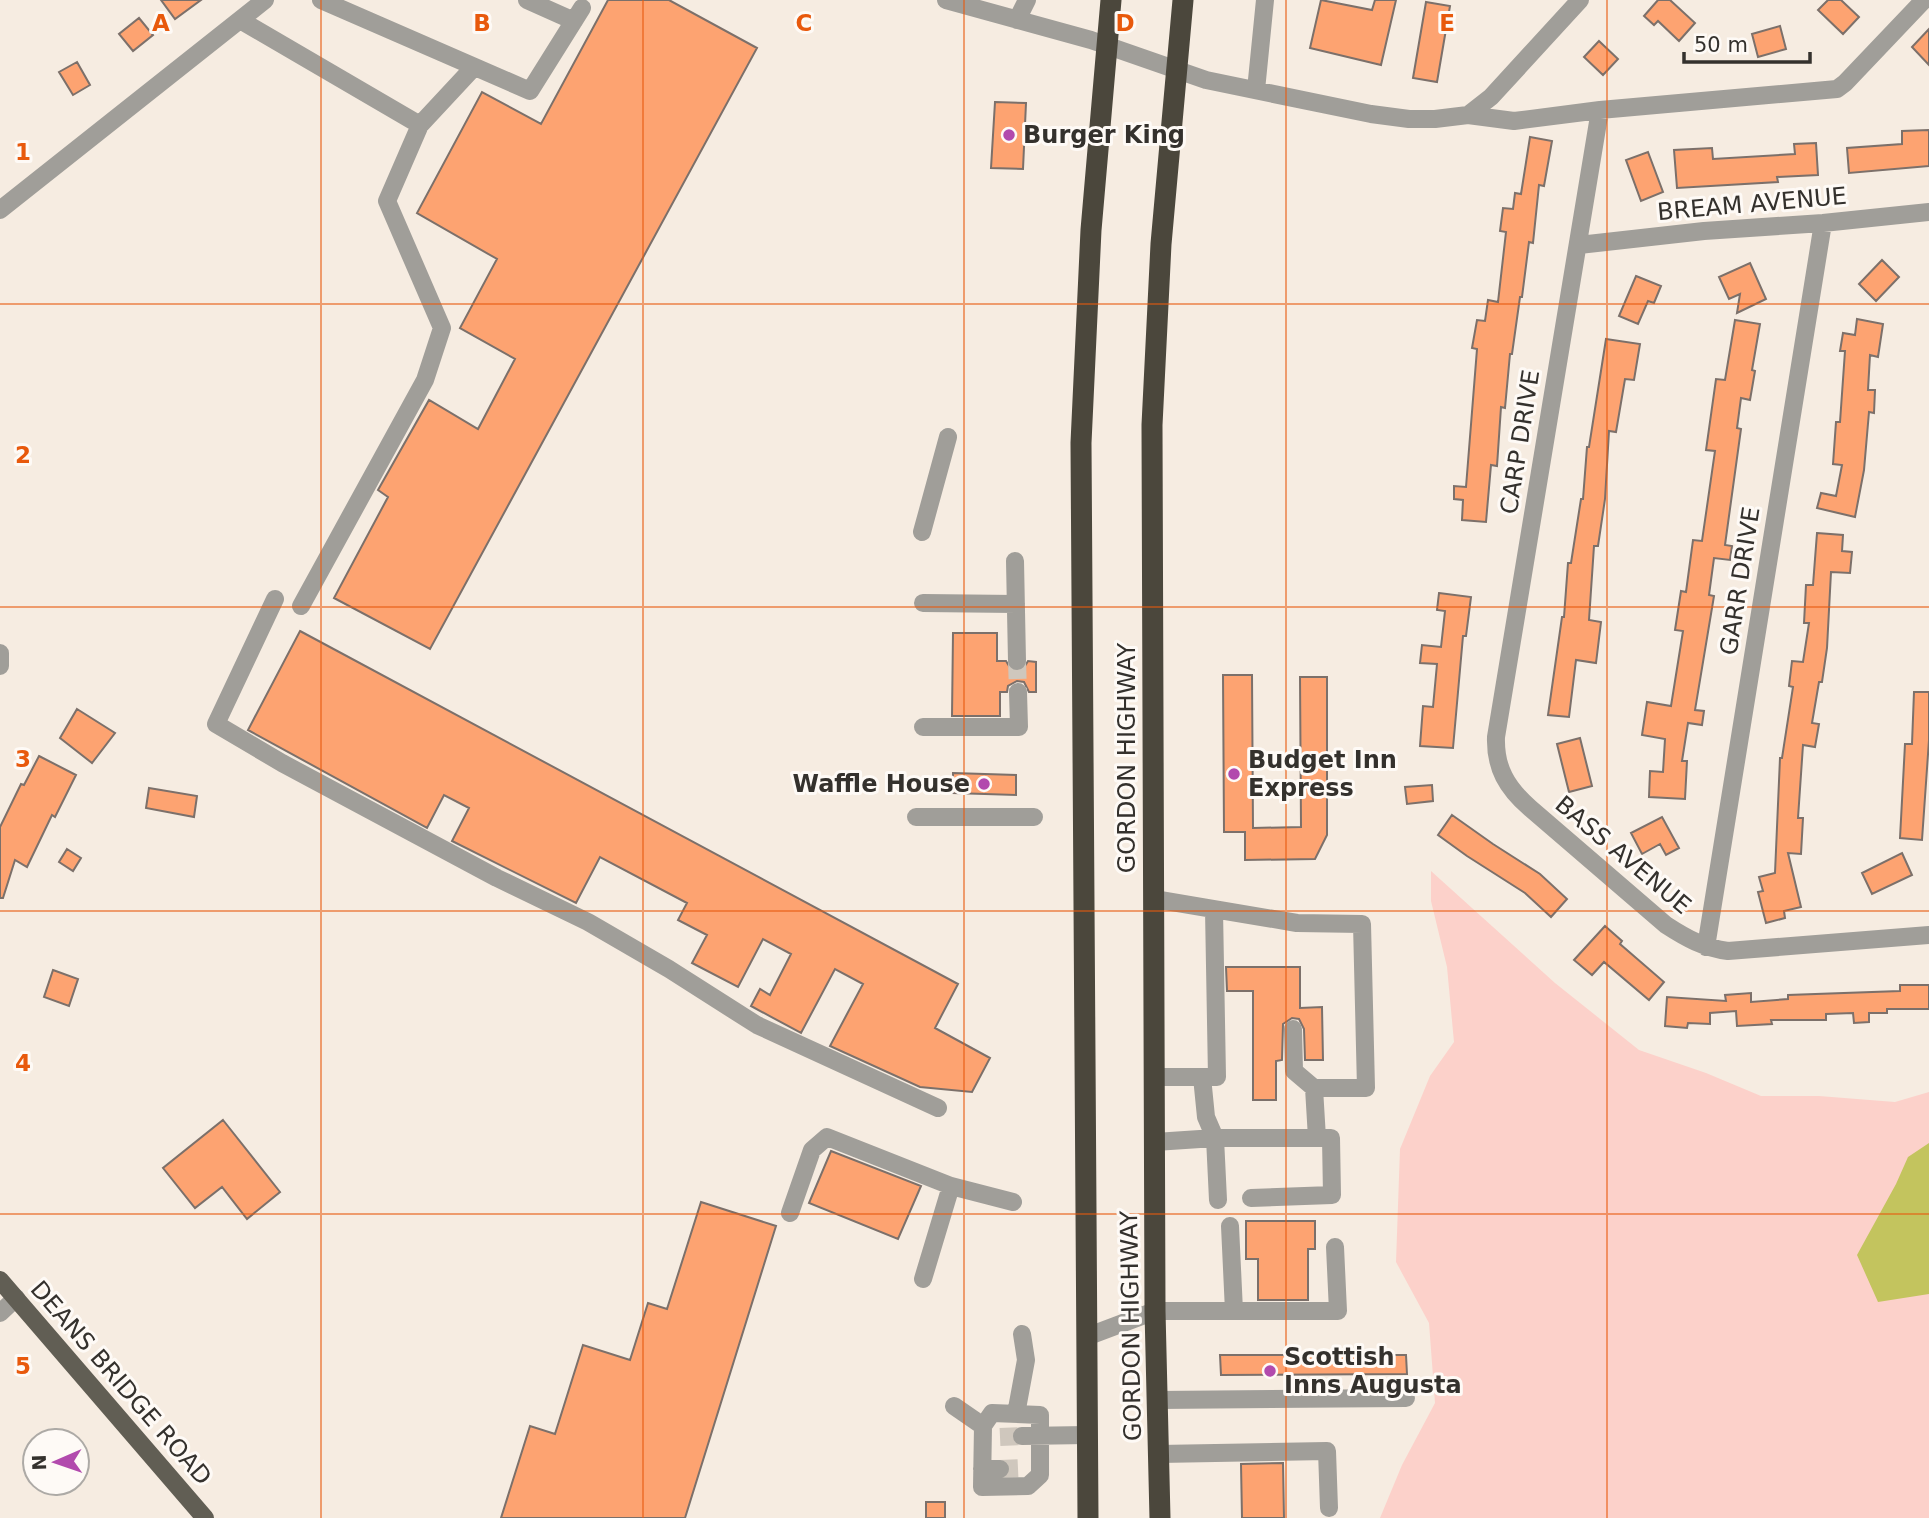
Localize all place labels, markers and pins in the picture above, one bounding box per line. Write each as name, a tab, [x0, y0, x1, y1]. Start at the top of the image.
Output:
place label: Burger King	[1023, 121, 1185, 149]
marker: Burger King	[1001, 127, 1017, 143]
place label: Budget Inn Express	[1248, 746, 1397, 802]
marker: Budget Inn Express	[1226, 766, 1242, 782]
place label: Waffle House	[793, 770, 970, 798]
marker: Waffle House	[976, 776, 992, 792]
place label: Scottish Inns Augusta	[1284, 1343, 1462, 1399]
marker: Scottish Inns Augusta	[1262, 1363, 1278, 1379]

